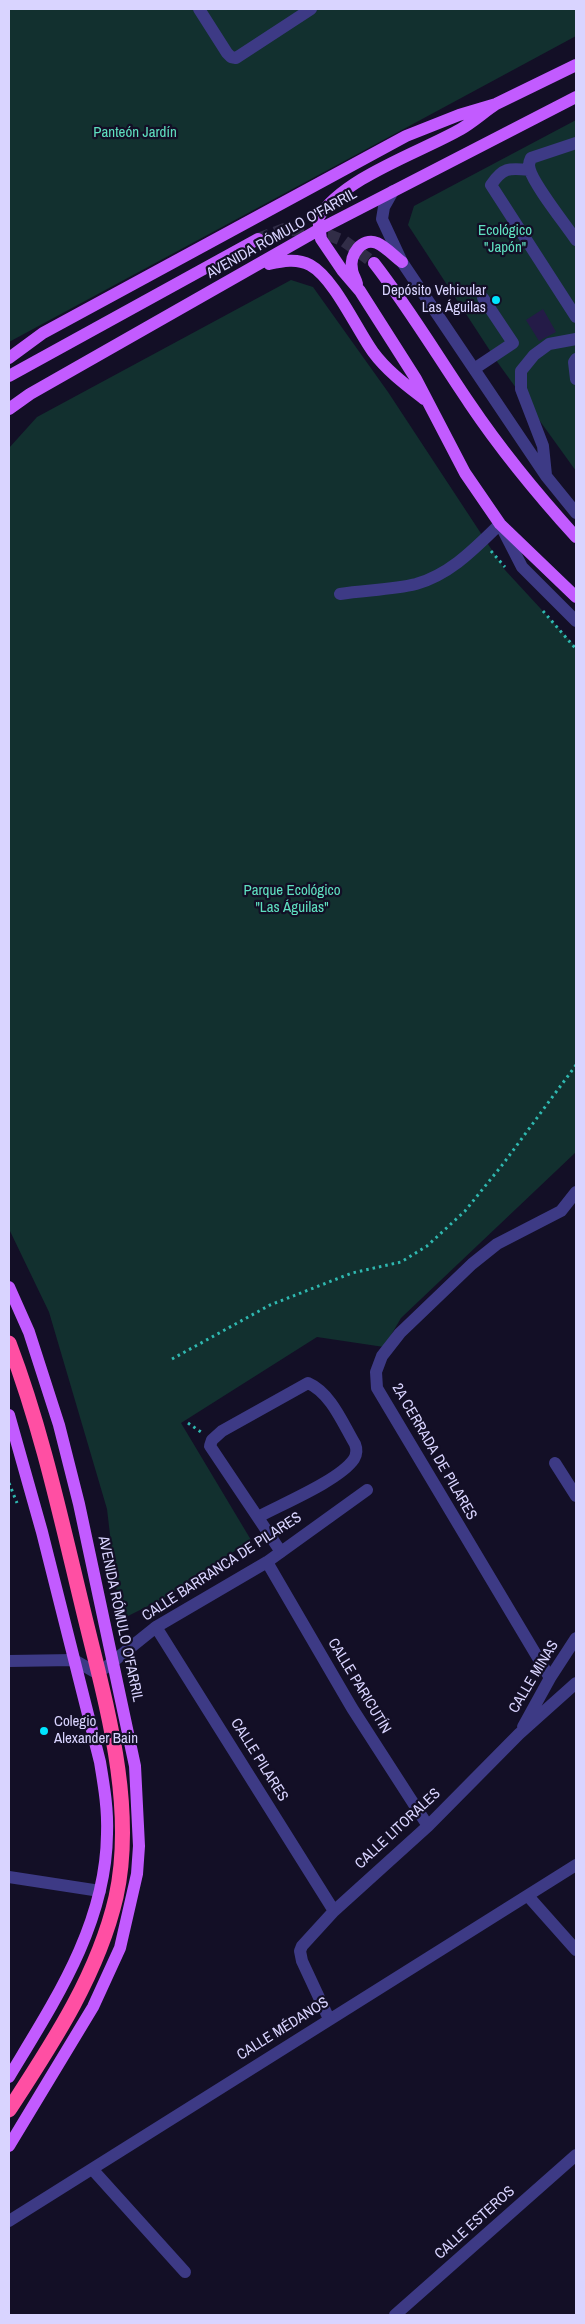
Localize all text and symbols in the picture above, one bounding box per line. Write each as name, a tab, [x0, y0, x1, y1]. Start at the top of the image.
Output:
park label: Panteón Jardín	[93, 124, 177, 142]
street label: AVENIDA RÓMULO O'FARRIL	[204, 185, 360, 283]
park label: Ecológico "Japón"	[478, 222, 532, 257]
place label: Depósito Vehicular Las Águilas	[382, 282, 486, 317]
marker: Depósito Vehicular Las Águilas	[490, 294, 502, 306]
park label: Parque Ecológico "Las Águilas"	[243, 882, 341, 917]
street label: 2A CERRADA DE PILARES	[388, 1381, 480, 1523]
street label: CALLE BARRANCA DE PILARES	[139, 1509, 305, 1625]
street label: AVENIDA RÓMULO O'FARRIL	[94, 1535, 146, 1703]
street label: CALLE PARICUTÍN	[324, 1635, 394, 1737]
street label: CALLE MINAS	[505, 1638, 563, 1716]
place label: Colegio Alexander Bain	[54, 1713, 138, 1748]
street label: CALLE PILARES	[226, 1715, 292, 1805]
marker: Colegio Alexander Bain	[38, 1725, 50, 1737]
street label: CALLE LITORALES	[352, 1785, 444, 1873]
street label: CALLE MÉDANOS	[234, 1994, 332, 2064]
street label: CALLE ESTEROS	[431, 2182, 519, 2264]

